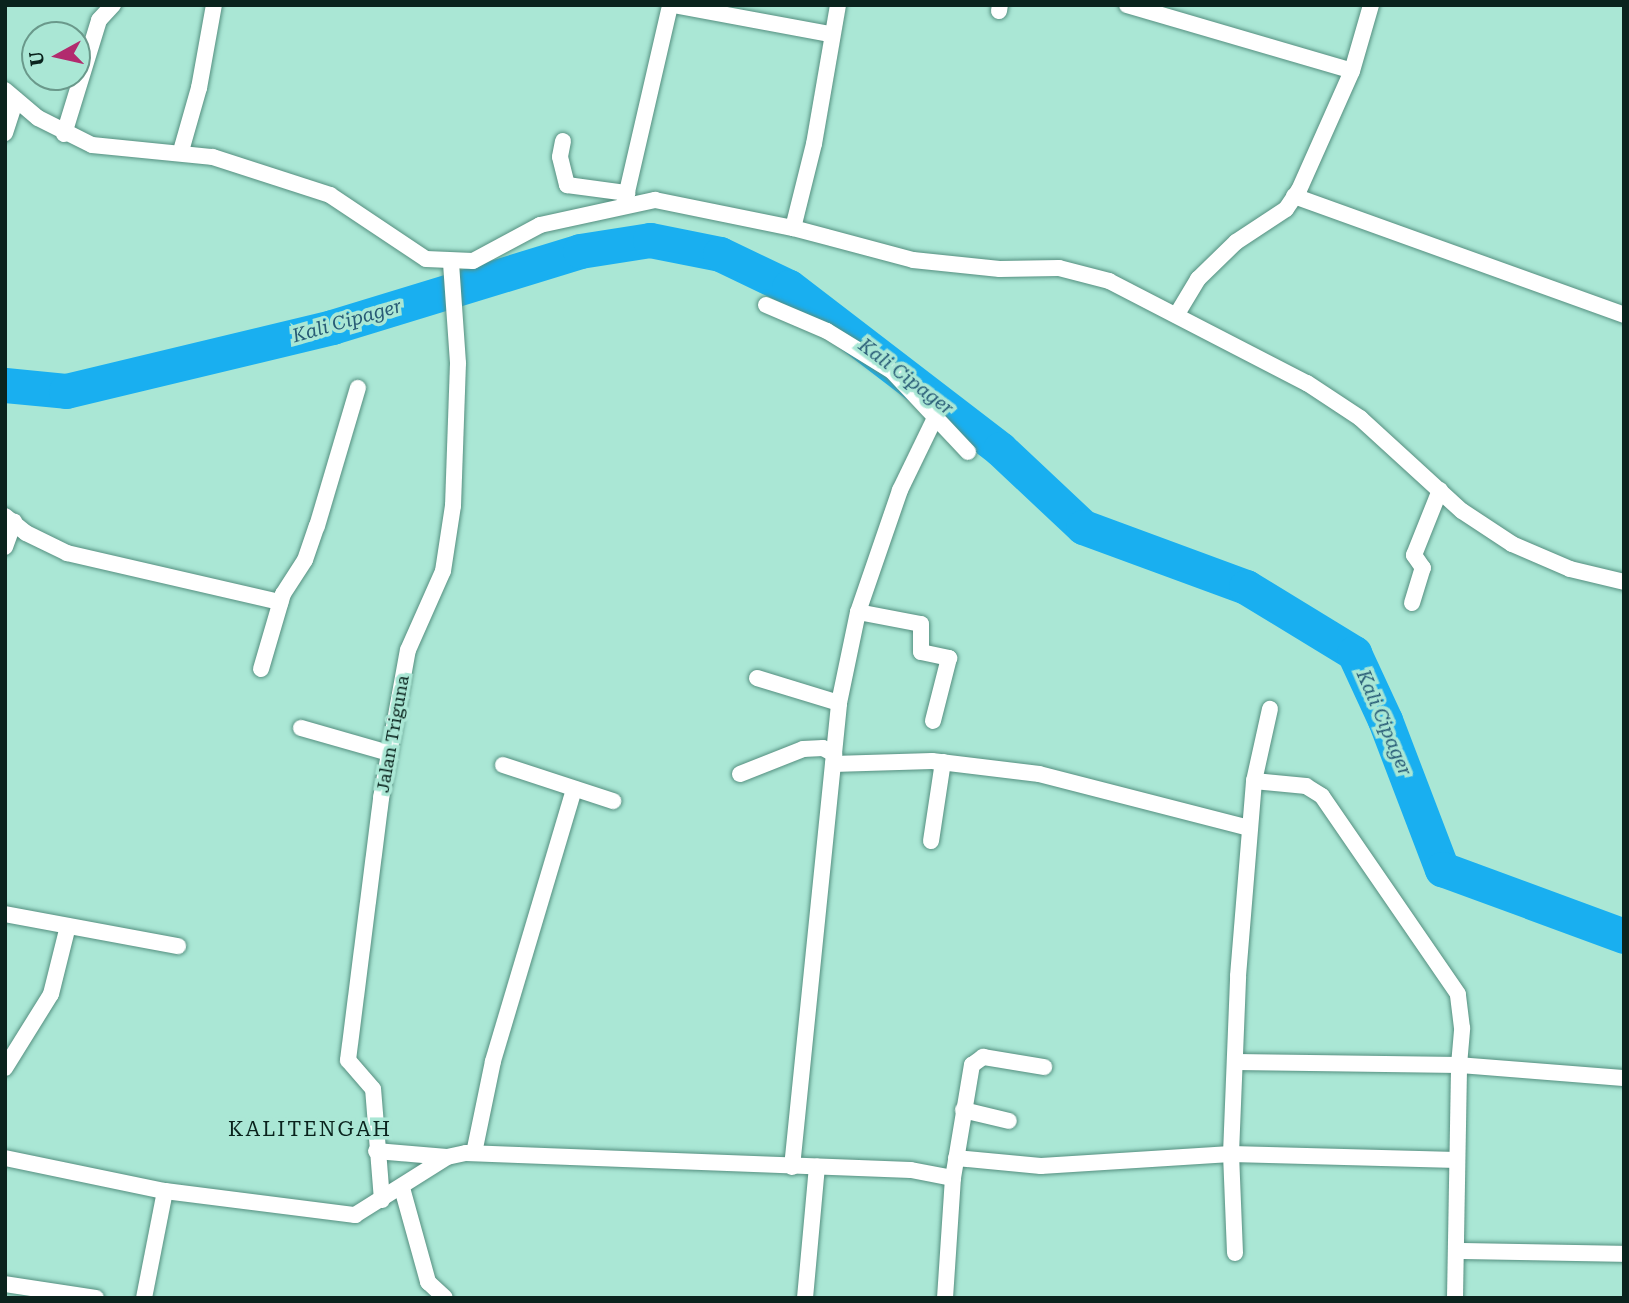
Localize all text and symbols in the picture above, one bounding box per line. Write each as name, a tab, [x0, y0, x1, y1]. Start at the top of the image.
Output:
north arrow	[21, 21, 91, 91]
text: U	[24, 50, 49, 68]
water label: Kali Cipager	[290, 295, 404, 347]
water label: Kali Cipager	[854, 334, 958, 420]
water label: Kali Cipager	[1351, 667, 1417, 779]
street label: Jalan Triguna	[372, 674, 414, 794]
district label: KALITENGAH	[229, 1116, 391, 1142]

